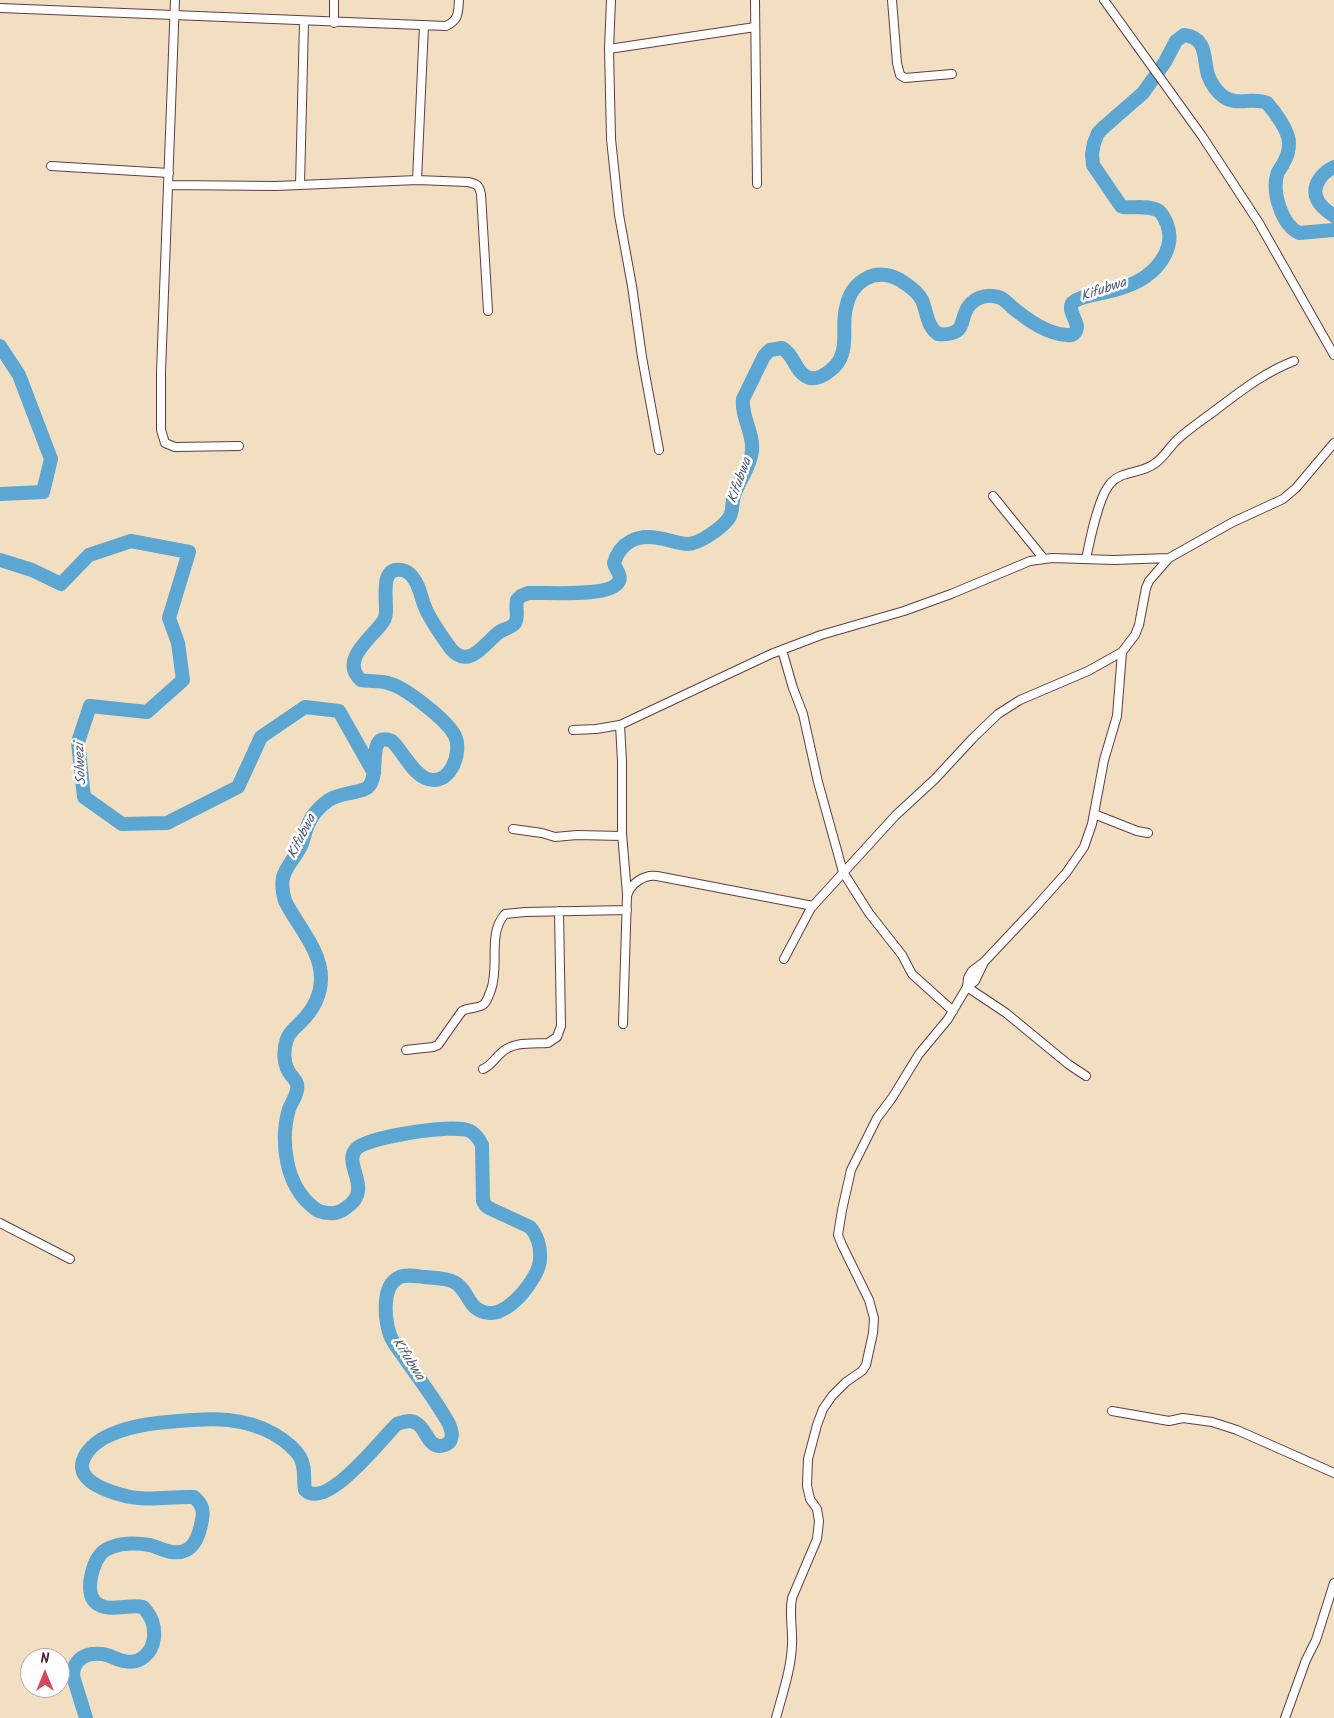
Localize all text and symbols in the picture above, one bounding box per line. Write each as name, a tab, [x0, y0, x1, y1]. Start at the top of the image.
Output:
water label: Kifubwa	[1079, 275, 1129, 307]
water label: Kifubwa	[725, 456, 757, 506]
water label: Solwezi	[73, 742, 91, 786]
water label: Kifubwa	[285, 812, 321, 862]
water label: Kifubwa	[387, 1336, 427, 1384]
north arrow	[20, 1648, 70, 1698]
text: N	[41, 1648, 49, 1670]

